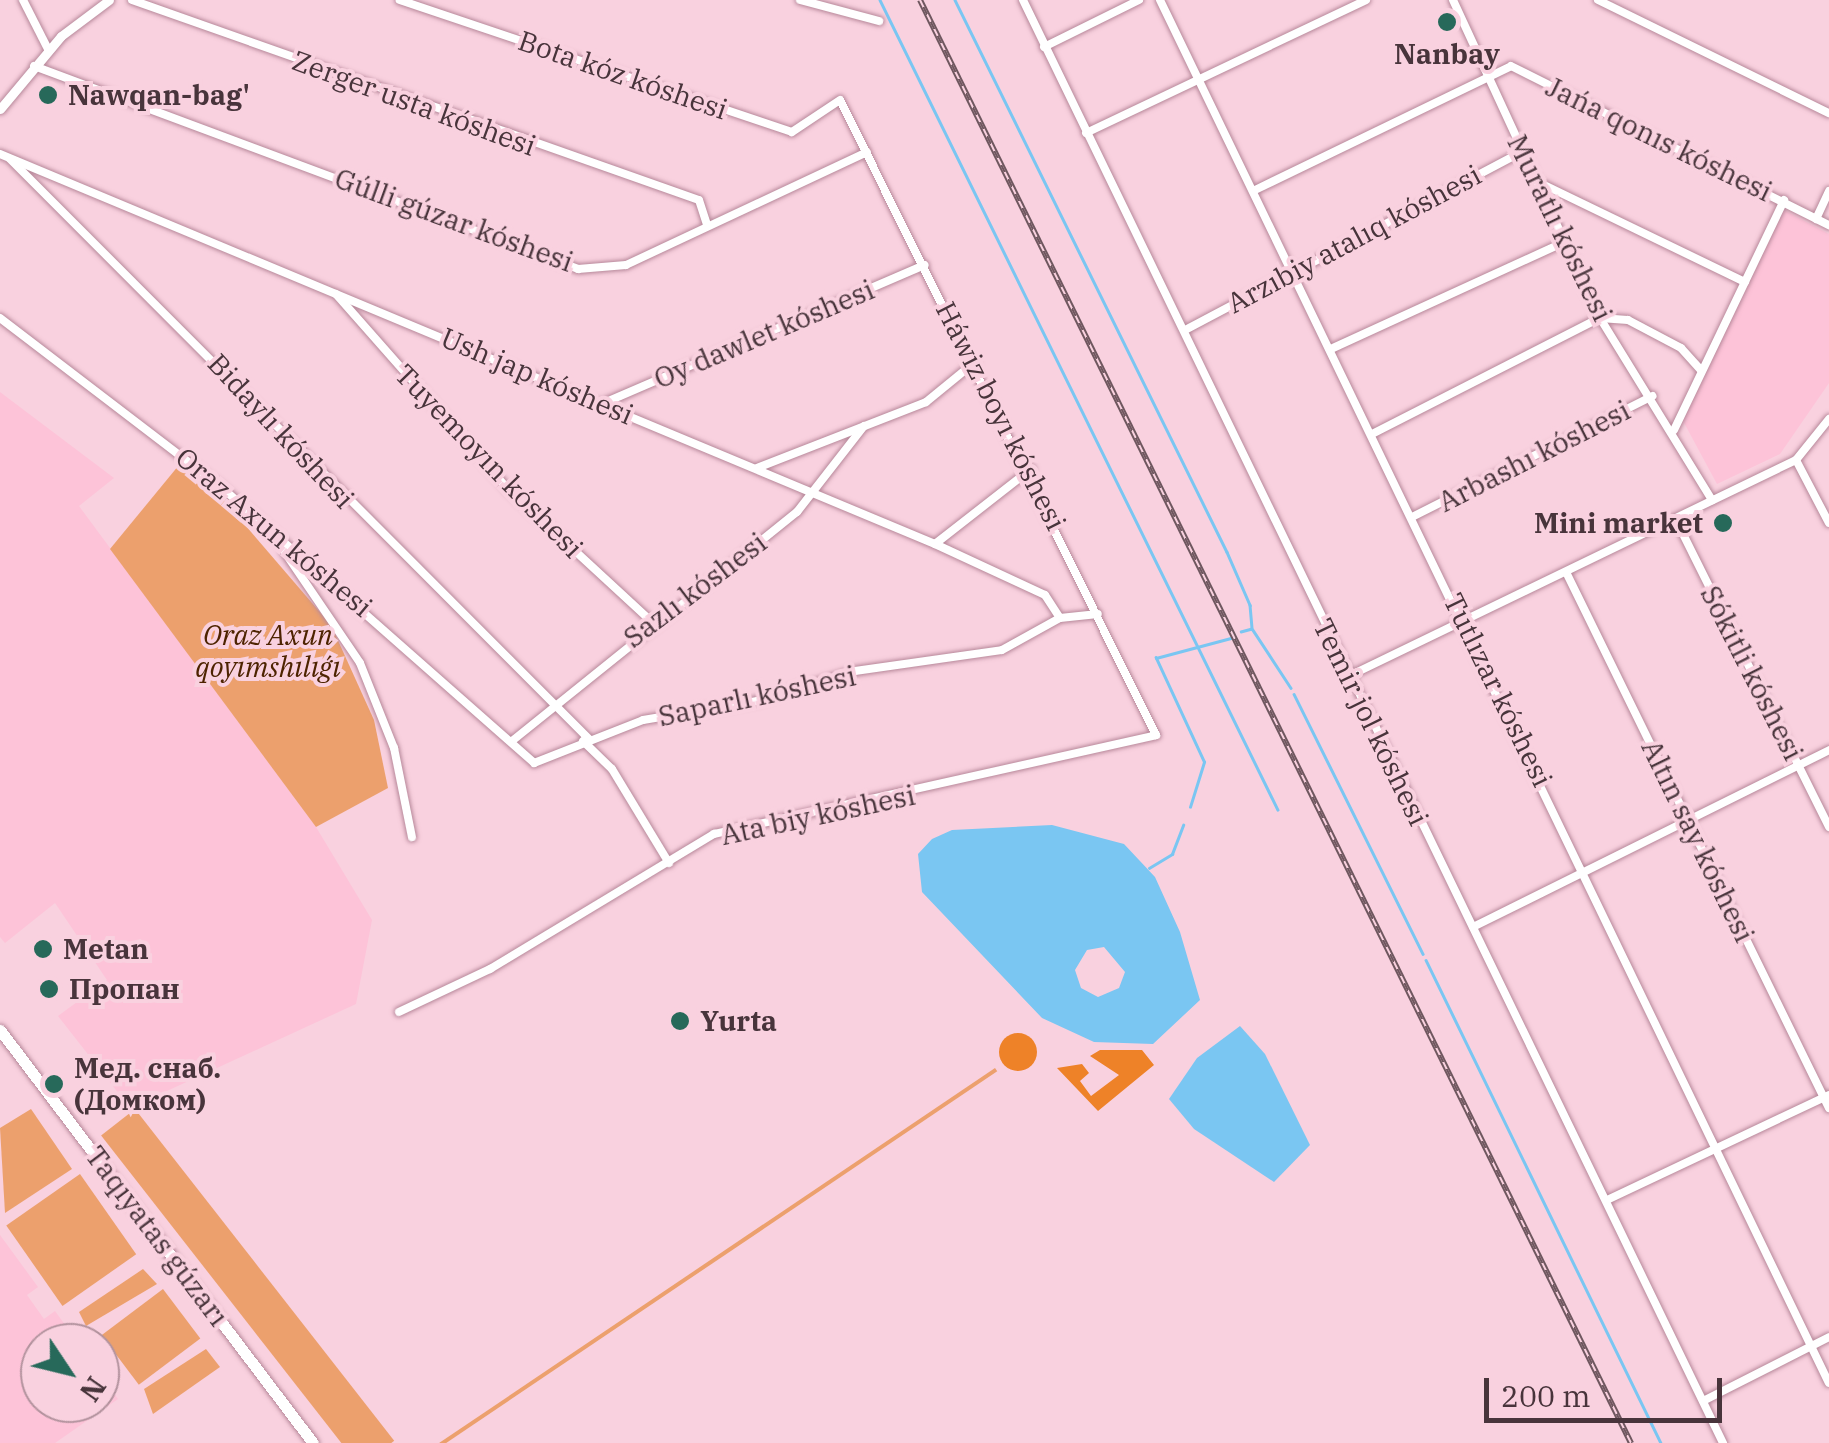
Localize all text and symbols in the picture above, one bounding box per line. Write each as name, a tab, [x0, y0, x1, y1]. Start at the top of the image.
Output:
marker: Nanbay	[1436, 11, 1458, 33]
street label: Bota kóz kóshesi	[514, 24, 732, 126]
place label: Nanbay	[1394, 37, 1500, 71]
street label: Zerger usta kóshesi	[288, 43, 540, 163]
street label: Jańa qonıs kóshesi	[1540, 70, 1778, 208]
place label: Nawqan-bag'	[68, 78, 250, 112]
marker: Nawqan-bag'	[37, 84, 59, 106]
street label: Muratlı kóshesi	[1500, 129, 1620, 327]
street label: Arzıbiy atalıq kóshesi	[1221, 158, 1487, 320]
street label: Gúlli gúzar kóshesi	[330, 161, 578, 279]
street label: Oy dawlet kóshesi	[649, 272, 879, 396]
street label: Háwiz boyı kóshesi	[929, 296, 1073, 536]
street label: Ush jap kóshesi	[436, 320, 638, 432]
street label: Bidaylı kóshesi	[201, 347, 361, 515]
street label: Tuyemoyın kóshesi	[388, 357, 590, 565]
street label: Arbashı kóshesi	[1432, 393, 1636, 519]
street label: Oraz Axun kóshesi	[169, 440, 379, 624]
place label: Mini market	[1534, 506, 1703, 540]
marker: Mini market	[1712, 512, 1734, 534]
street label: Sazlı kóshesi	[617, 525, 773, 655]
street label: Sókitli kóshesi	[1694, 580, 1810, 766]
street label: Tutlızar kóshesi	[1437, 588, 1559, 792]
street label: Temir jol kóshesi	[1306, 613, 1436, 831]
park label: Oraz Axun qoyımshılıǵı	[195, 618, 341, 684]
street label: Saparlı kóshesi	[655, 659, 859, 733]
street label: Altın say kóshesi	[1634, 734, 1762, 948]
street label: Ata biy kóshesi	[718, 778, 918, 852]
place label: Metan	[63, 932, 149, 966]
marker: Metan	[32, 938, 54, 960]
place label: Пропан	[69, 972, 180, 1006]
marker: Пропан	[38, 978, 60, 1000]
place label: Yurta	[700, 1004, 777, 1038]
marker: Yurta	[669, 1010, 691, 1032]
place label: Мед. снаб. (Домком)	[74, 1051, 221, 1117]
marker: Мед. снаб. (Домком)	[43, 1073, 65, 1095]
street label: Taqıyatas gúzarı	[79, 1140, 235, 1332]
north arrow	[20, 1323, 120, 1423]
scale bar	[1489, 1358, 1726, 1420]
text: N	[72, 1370, 115, 1409]
text: 200 m	[1501, 1376, 1591, 1415]

